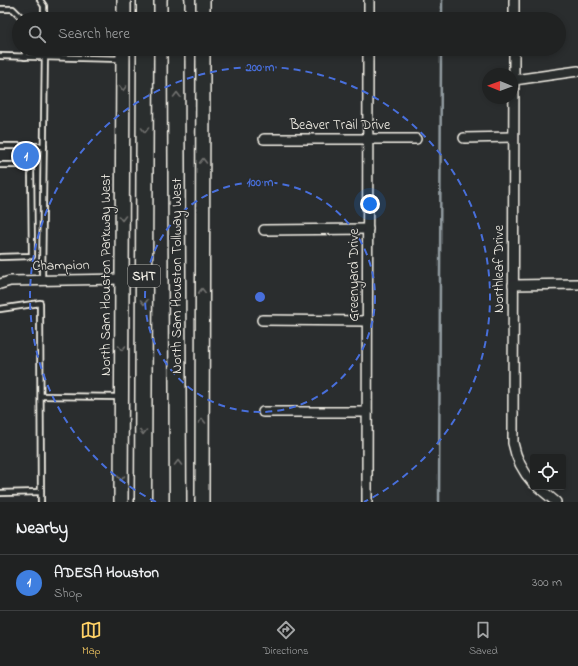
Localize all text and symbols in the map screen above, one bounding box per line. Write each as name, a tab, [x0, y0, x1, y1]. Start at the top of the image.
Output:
search box	[12, 12, 566, 56]
icon: search	[26, 23, 48, 45]
text: Search here	[58, 23, 130, 45]
text: 200 m	[245, 59, 275, 77]
north arrow	[482, 68, 518, 104]
one-way arrow	[119, 85, 127, 91]
one-way arrow	[173, 92, 181, 98]
street label: Beaver Trail Drive	[289, 115, 391, 136]
one-way arrow	[141, 127, 149, 133]
pin: 1	[13, 141, 39, 171]
one-way arrow	[199, 158, 207, 164]
street label: North Sam Houston Parkway West	[96, 174, 118, 376]
text: 100 m	[247, 174, 274, 192]
street label: North Sam Houston Tollway West	[167, 178, 189, 374]
your location	[360, 194, 380, 214]
one-way arrow	[118, 215, 126, 221]
street label: Northleaf Drive	[489, 224, 510, 313]
street label: Greenyard Drive	[344, 228, 366, 321]
street label: Champion	[32, 255, 90, 277]
road number: SHT	[128, 265, 160, 287]
one-way arrow	[198, 288, 206, 294]
centre of rings	[253, 290, 267, 304]
one-way arrow	[140, 299, 148, 305]
one-way arrow	[118, 345, 126, 351]
one-way arrow	[198, 418, 206, 424]
one-way arrow	[139, 429, 147, 435]
map controls	[530, 454, 566, 490]
button: locate	[530, 454, 566, 490]
one-way arrow	[174, 460, 182, 466]
one-way arrow	[117, 475, 125, 481]
text: Nearby	[16, 516, 68, 541]
text: ADESA Houston	[54, 562, 159, 584]
text: 1	[27, 573, 31, 592]
text: 300 m	[532, 573, 562, 592]
text: Shop	[54, 584, 82, 603]
tab: Map	[80, 619, 102, 659]
tab: Directions	[263, 619, 309, 659]
tab: Saved	[469, 619, 498, 659]

